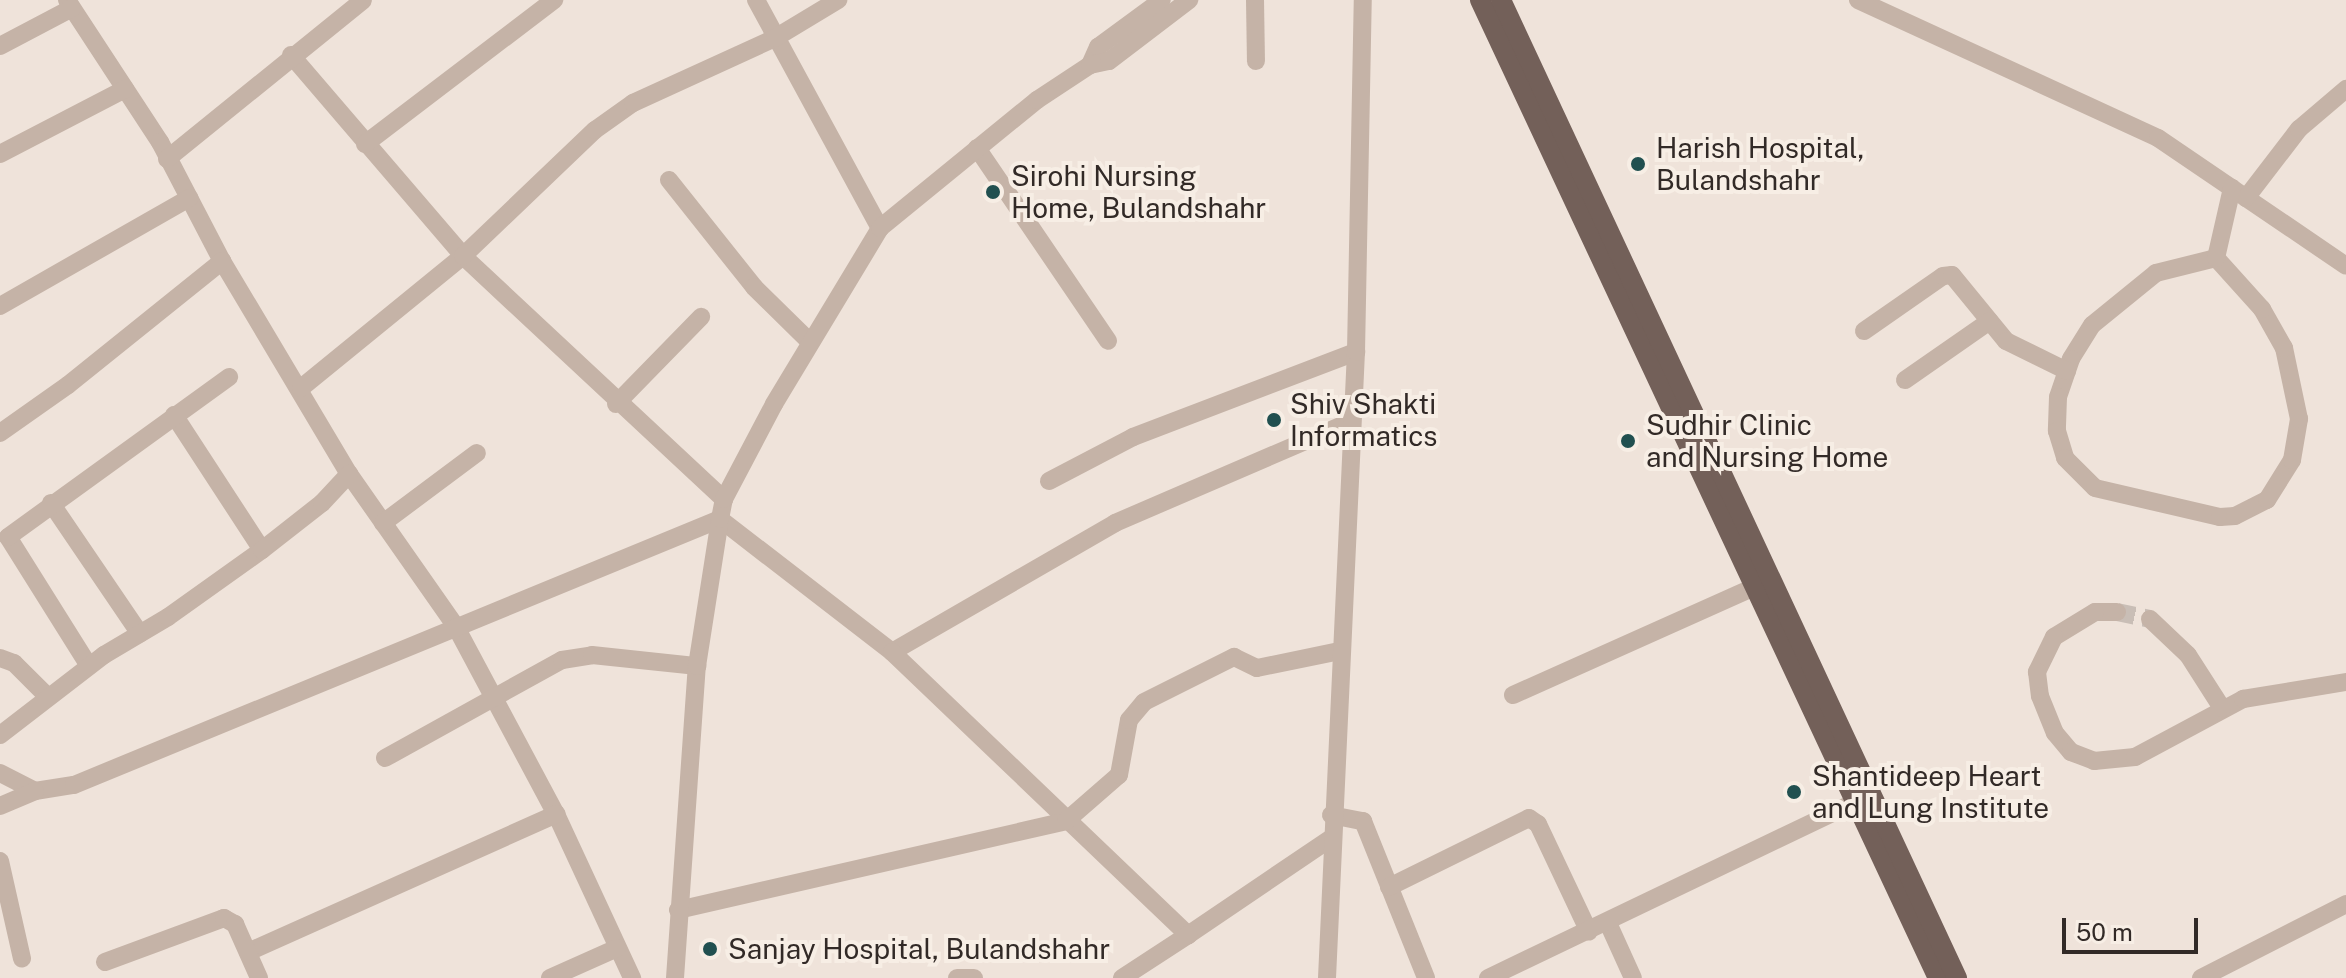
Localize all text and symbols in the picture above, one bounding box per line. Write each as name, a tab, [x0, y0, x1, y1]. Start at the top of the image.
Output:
place label: Harish Hospital, Bulandshahr	[1656, 131, 1864, 197]
marker: Harish Hospital, Bulandshahr	[1627, 153, 1649, 175]
place label: Sirohi Nursing Home, Bulandshahr	[1011, 159, 1266, 225]
marker: Sirohi Nursing Home, Bulandshahr	[982, 181, 1004, 203]
place label: Shiv Shakti Informatics	[1290, 387, 1437, 453]
place label: Sudhir Clinic and Nursing Home	[1646, 408, 1888, 474]
marker: Shiv Shakti Informatics	[1265, 411, 1283, 429]
marker: Sudhir Clinic and Nursing Home	[1617, 430, 1639, 452]
place label: Shantideep Heart and Lung Institute	[1812, 759, 2049, 825]
marker: Shantideep Heart and Lung Institute	[1783, 781, 1805, 803]
scale bar	[2066, 902, 2202, 952]
text: 50 m	[2076, 918, 2133, 946]
place label: Sanjay Hospital, Bulandshahr	[728, 932, 1110, 966]
marker: Sanjay Hospital, Bulandshahr	[699, 938, 721, 960]

